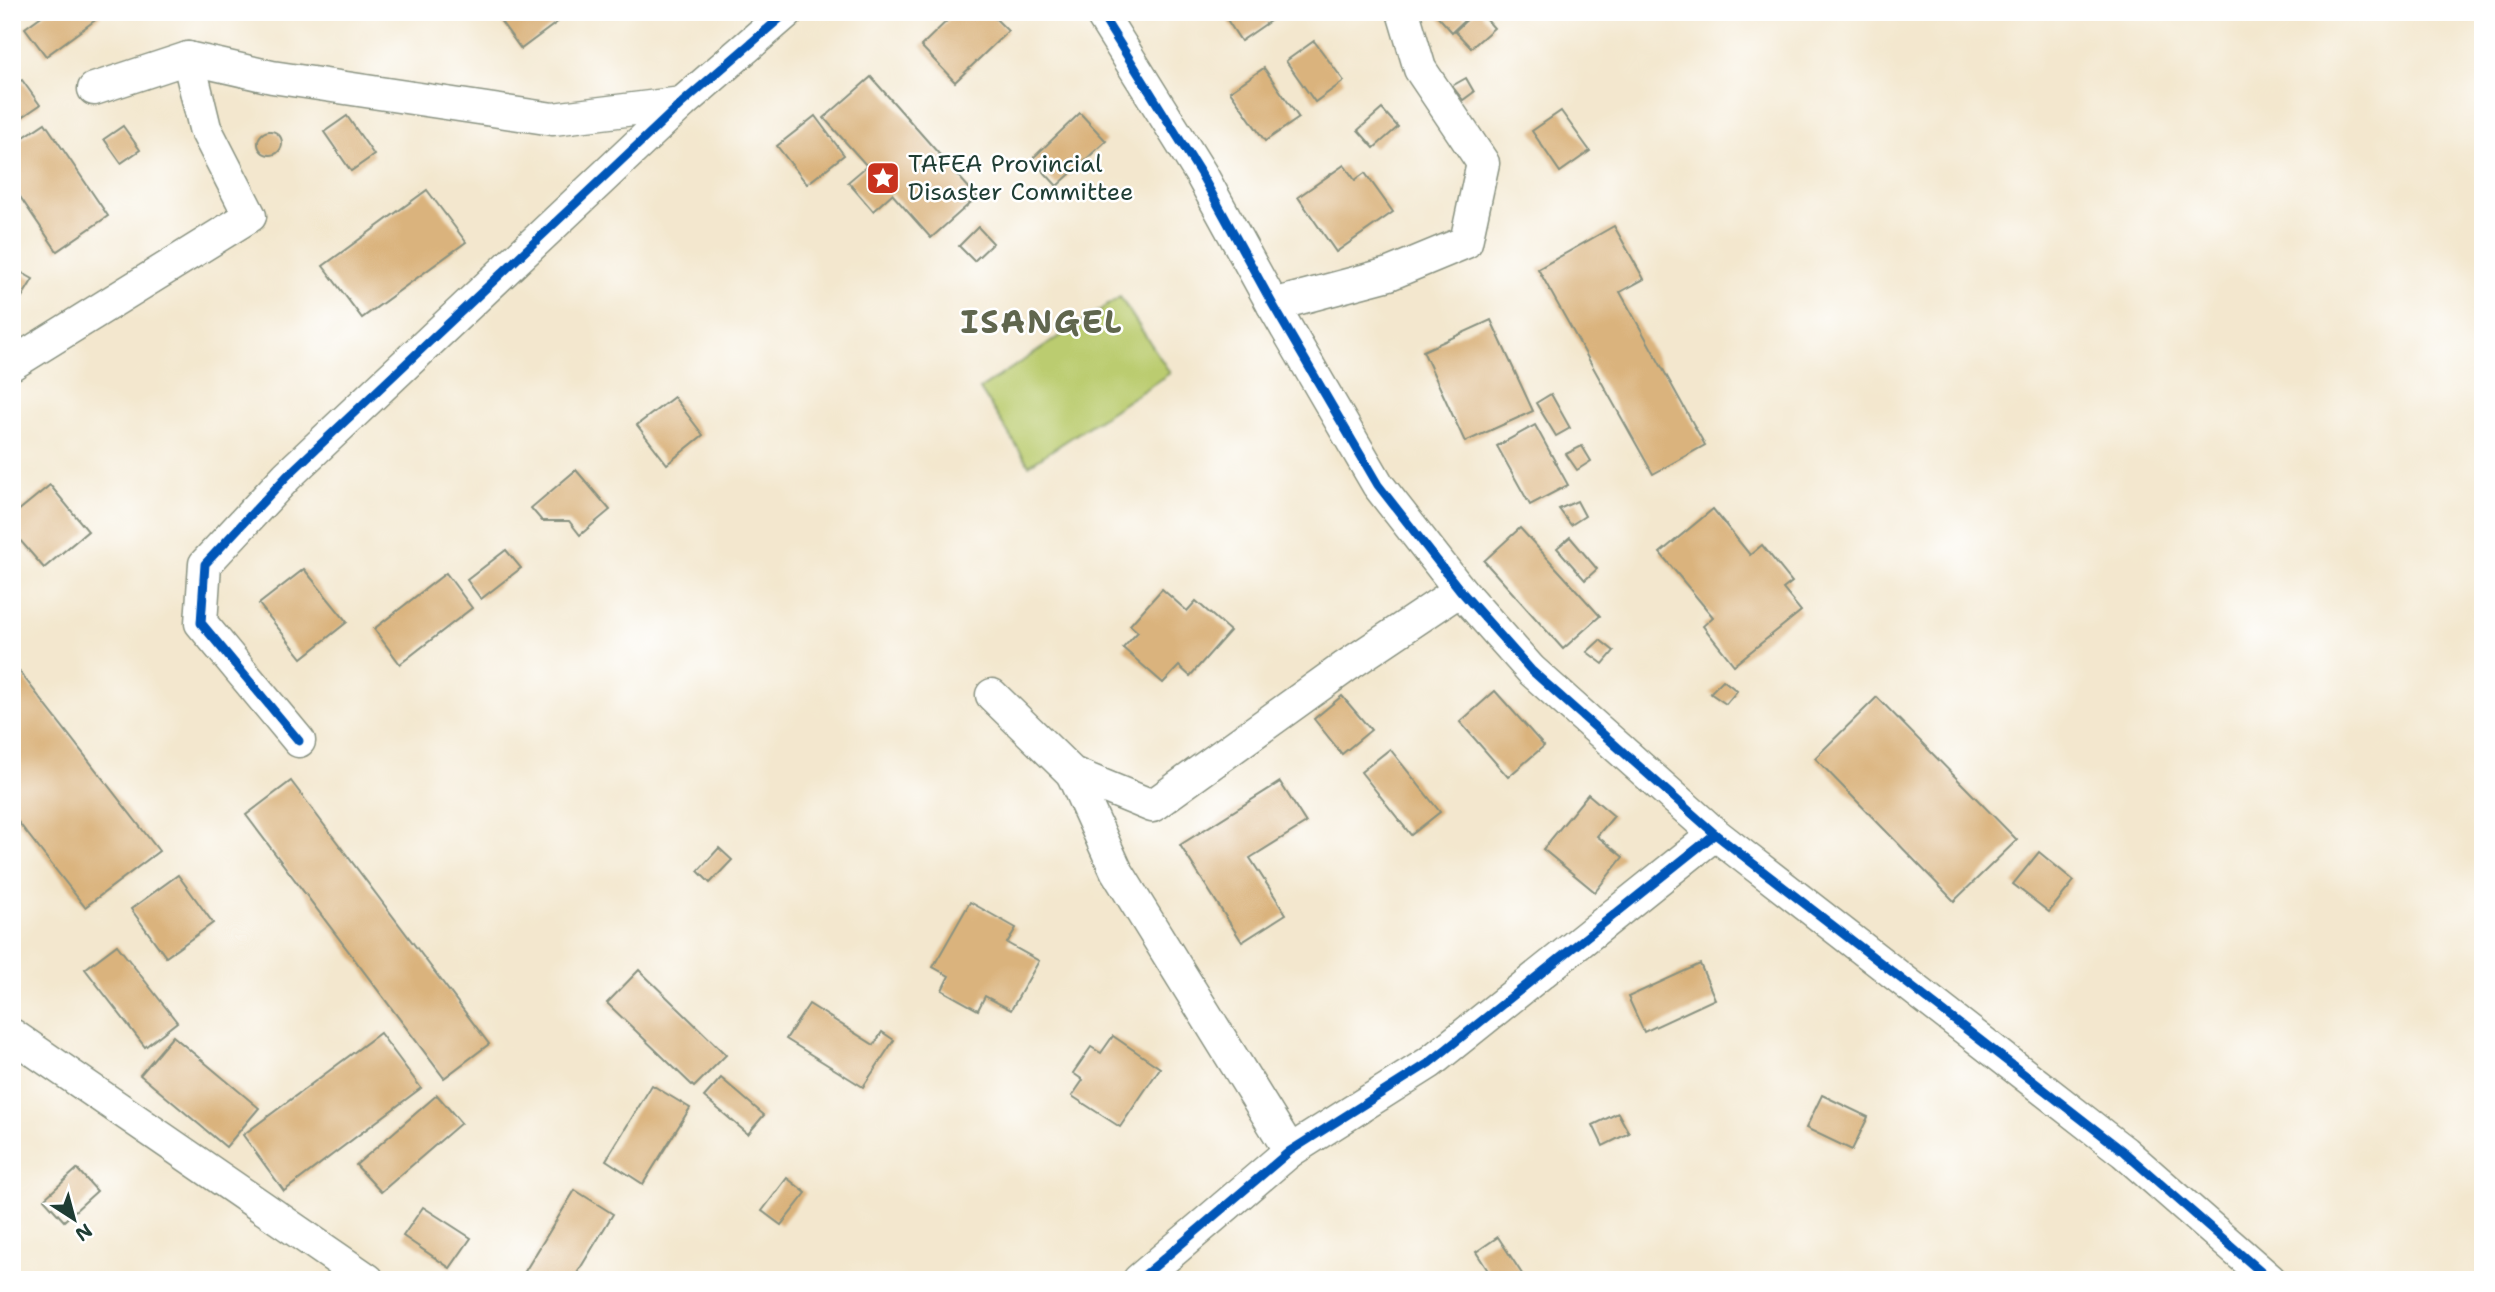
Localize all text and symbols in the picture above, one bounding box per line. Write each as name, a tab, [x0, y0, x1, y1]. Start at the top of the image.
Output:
place label: TAFEA Provincial Disaster Committee	[908, 148, 1134, 208]
place icon: TAFEA Provincial Disaster Committee	[864, 159, 902, 197]
district label: ISANGEL	[960, 300, 1124, 343]
north arrow	[38, 1184, 108, 1254]
text: N	[70, 1218, 97, 1247]

